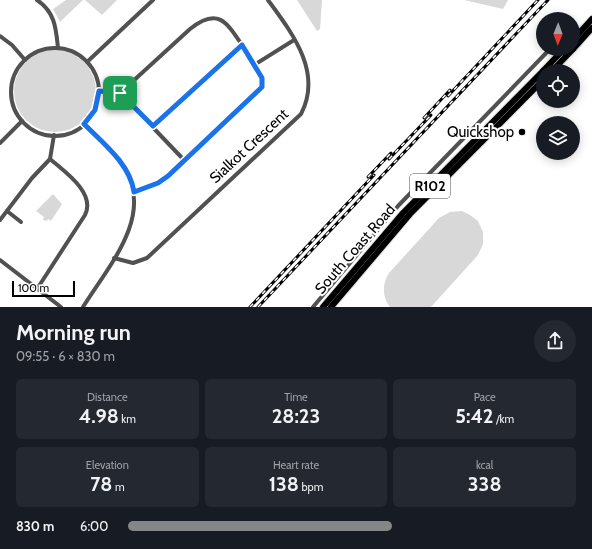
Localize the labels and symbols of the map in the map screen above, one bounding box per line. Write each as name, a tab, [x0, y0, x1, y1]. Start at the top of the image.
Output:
north arrow	[536, 12, 580, 56]
pin	[103, 76, 137, 110]
street label: Sialkot Crescent	[206, 105, 292, 187]
place label: Quickshop	[447, 123, 514, 141]
marker: Quickshop	[517, 127, 527, 137]
road number: R102	[410, 174, 450, 198]
street label: South Coast Road	[311, 200, 399, 298]
scale bar	[12, 279, 75, 298]

